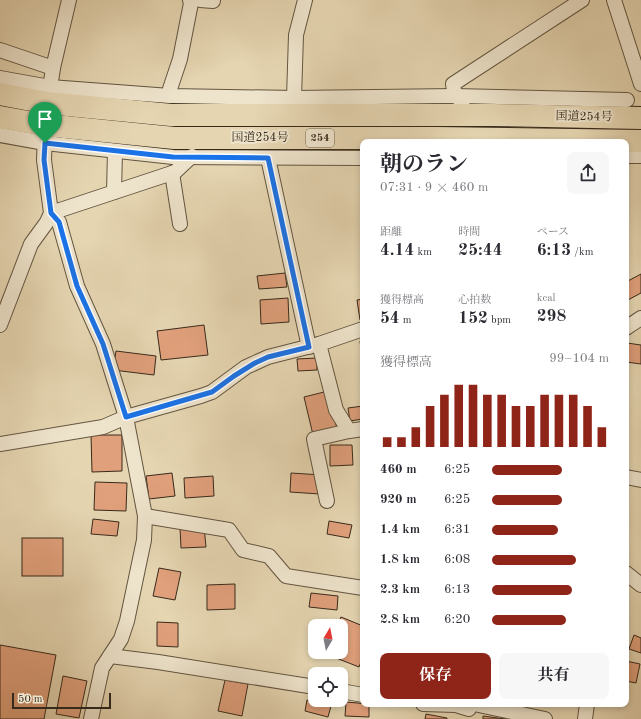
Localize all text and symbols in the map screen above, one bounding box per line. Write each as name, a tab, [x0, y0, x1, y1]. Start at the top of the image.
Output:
pin	[28, 102, 62, 143]
icon: arrive	[34, 108, 56, 130]
street label: 国道254号	[555, 109, 613, 123]
road number: 254	[306, 129, 334, 147]
street label: 国道254号	[232, 130, 288, 144]
button: share	[567, 152, 609, 194]
text: 朝のラン	[380, 154, 468, 176]
text: 07:31 · 9 × 460 m	[380, 181, 488, 194]
text: 距離	[380, 227, 402, 238]
text: 時間	[458, 227, 480, 238]
text: ペース	[537, 227, 569, 238]
text: 4.14	[380, 242, 414, 259]
text: 25:44	[458, 242, 503, 259]
text: 6:13	[537, 242, 571, 259]
text: km	[414, 247, 432, 258]
text: /km	[571, 247, 593, 258]
text: kcal	[537, 293, 556, 304]
text: 獲得標高	[380, 295, 424, 306]
text: 心拍数	[458, 295, 491, 306]
text: 298	[537, 308, 566, 325]
text: 54	[380, 310, 400, 327]
text: 152	[458, 310, 488, 327]
text: m	[400, 315, 412, 326]
text: bpm	[488, 315, 511, 326]
text: 99–104 m	[549, 352, 609, 365]
text: 獲得標高	[380, 356, 432, 369]
text: 460 m	[380, 463, 417, 476]
text: 6:25	[444, 463, 470, 476]
text: 920 m	[380, 493, 417, 506]
text: 6:25	[444, 493, 470, 506]
text: 1.4 km	[380, 523, 420, 536]
text: 6:31	[444, 523, 470, 536]
text: 1.8 km	[380, 553, 420, 566]
text: 6:08	[444, 553, 470, 566]
text: 2.3 km	[380, 583, 420, 596]
text: 6:13	[444, 583, 470, 596]
text: 2.8 km	[380, 613, 420, 626]
text: 6:20	[444, 613, 470, 626]
north arrow	[308, 619, 348, 659]
map controls	[308, 619, 348, 707]
button: 保存	[380, 653, 491, 699]
button: 共有	[499, 653, 609, 699]
button: locate	[308, 667, 348, 707]
scale bar	[12, 691, 111, 710]
text: 50 m	[18, 694, 43, 705]

